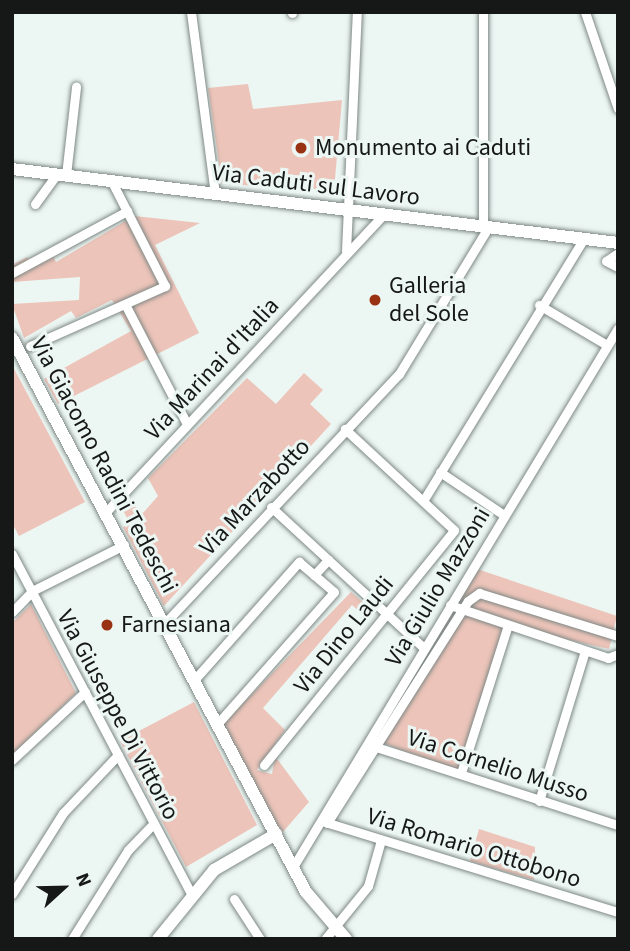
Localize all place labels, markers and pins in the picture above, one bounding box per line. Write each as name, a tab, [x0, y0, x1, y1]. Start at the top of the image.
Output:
place label: Monumento ai Caduti	[315, 134, 531, 162]
marker: Monumento ai Caduti	[293, 140, 309, 156]
place label: Galleria del Sole	[389, 272, 469, 328]
marker: Galleria del Sole	[367, 292, 383, 308]
place label: Farnesiana	[121, 611, 231, 639]
marker: Farnesiana	[99, 617, 115, 633]

